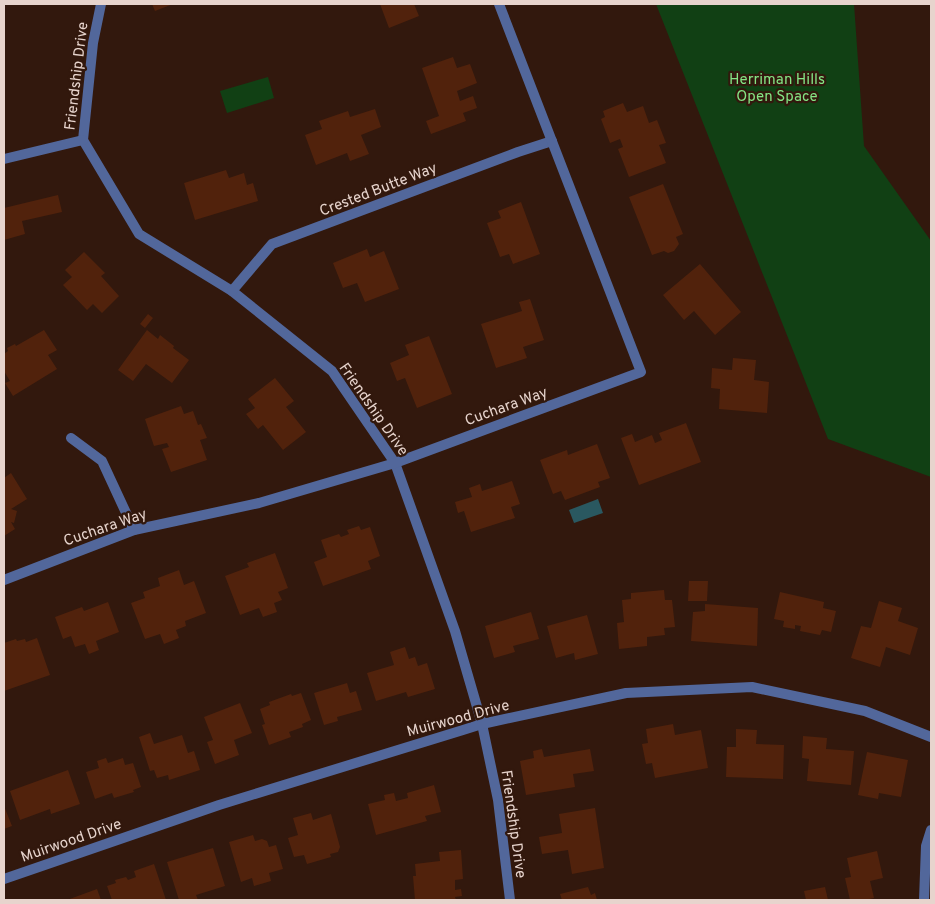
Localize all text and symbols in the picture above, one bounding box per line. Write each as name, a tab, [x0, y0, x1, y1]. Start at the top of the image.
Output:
street label: Friendship Drive	[61, 21, 94, 131]
park label: Herriman Hills Open Space	[729, 71, 825, 107]
street label: Crested Butte Way	[317, 159, 440, 222]
street label: Friendship Drive	[334, 360, 412, 460]
street label: Cuchara Way	[462, 384, 551, 431]
street label: Cuchara Way	[61, 505, 150, 552]
street label: Muirwood Drive	[405, 697, 512, 742]
street label: Friendship Drive	[496, 769, 530, 880]
street label: Muirwood Drive	[19, 815, 124, 868]

